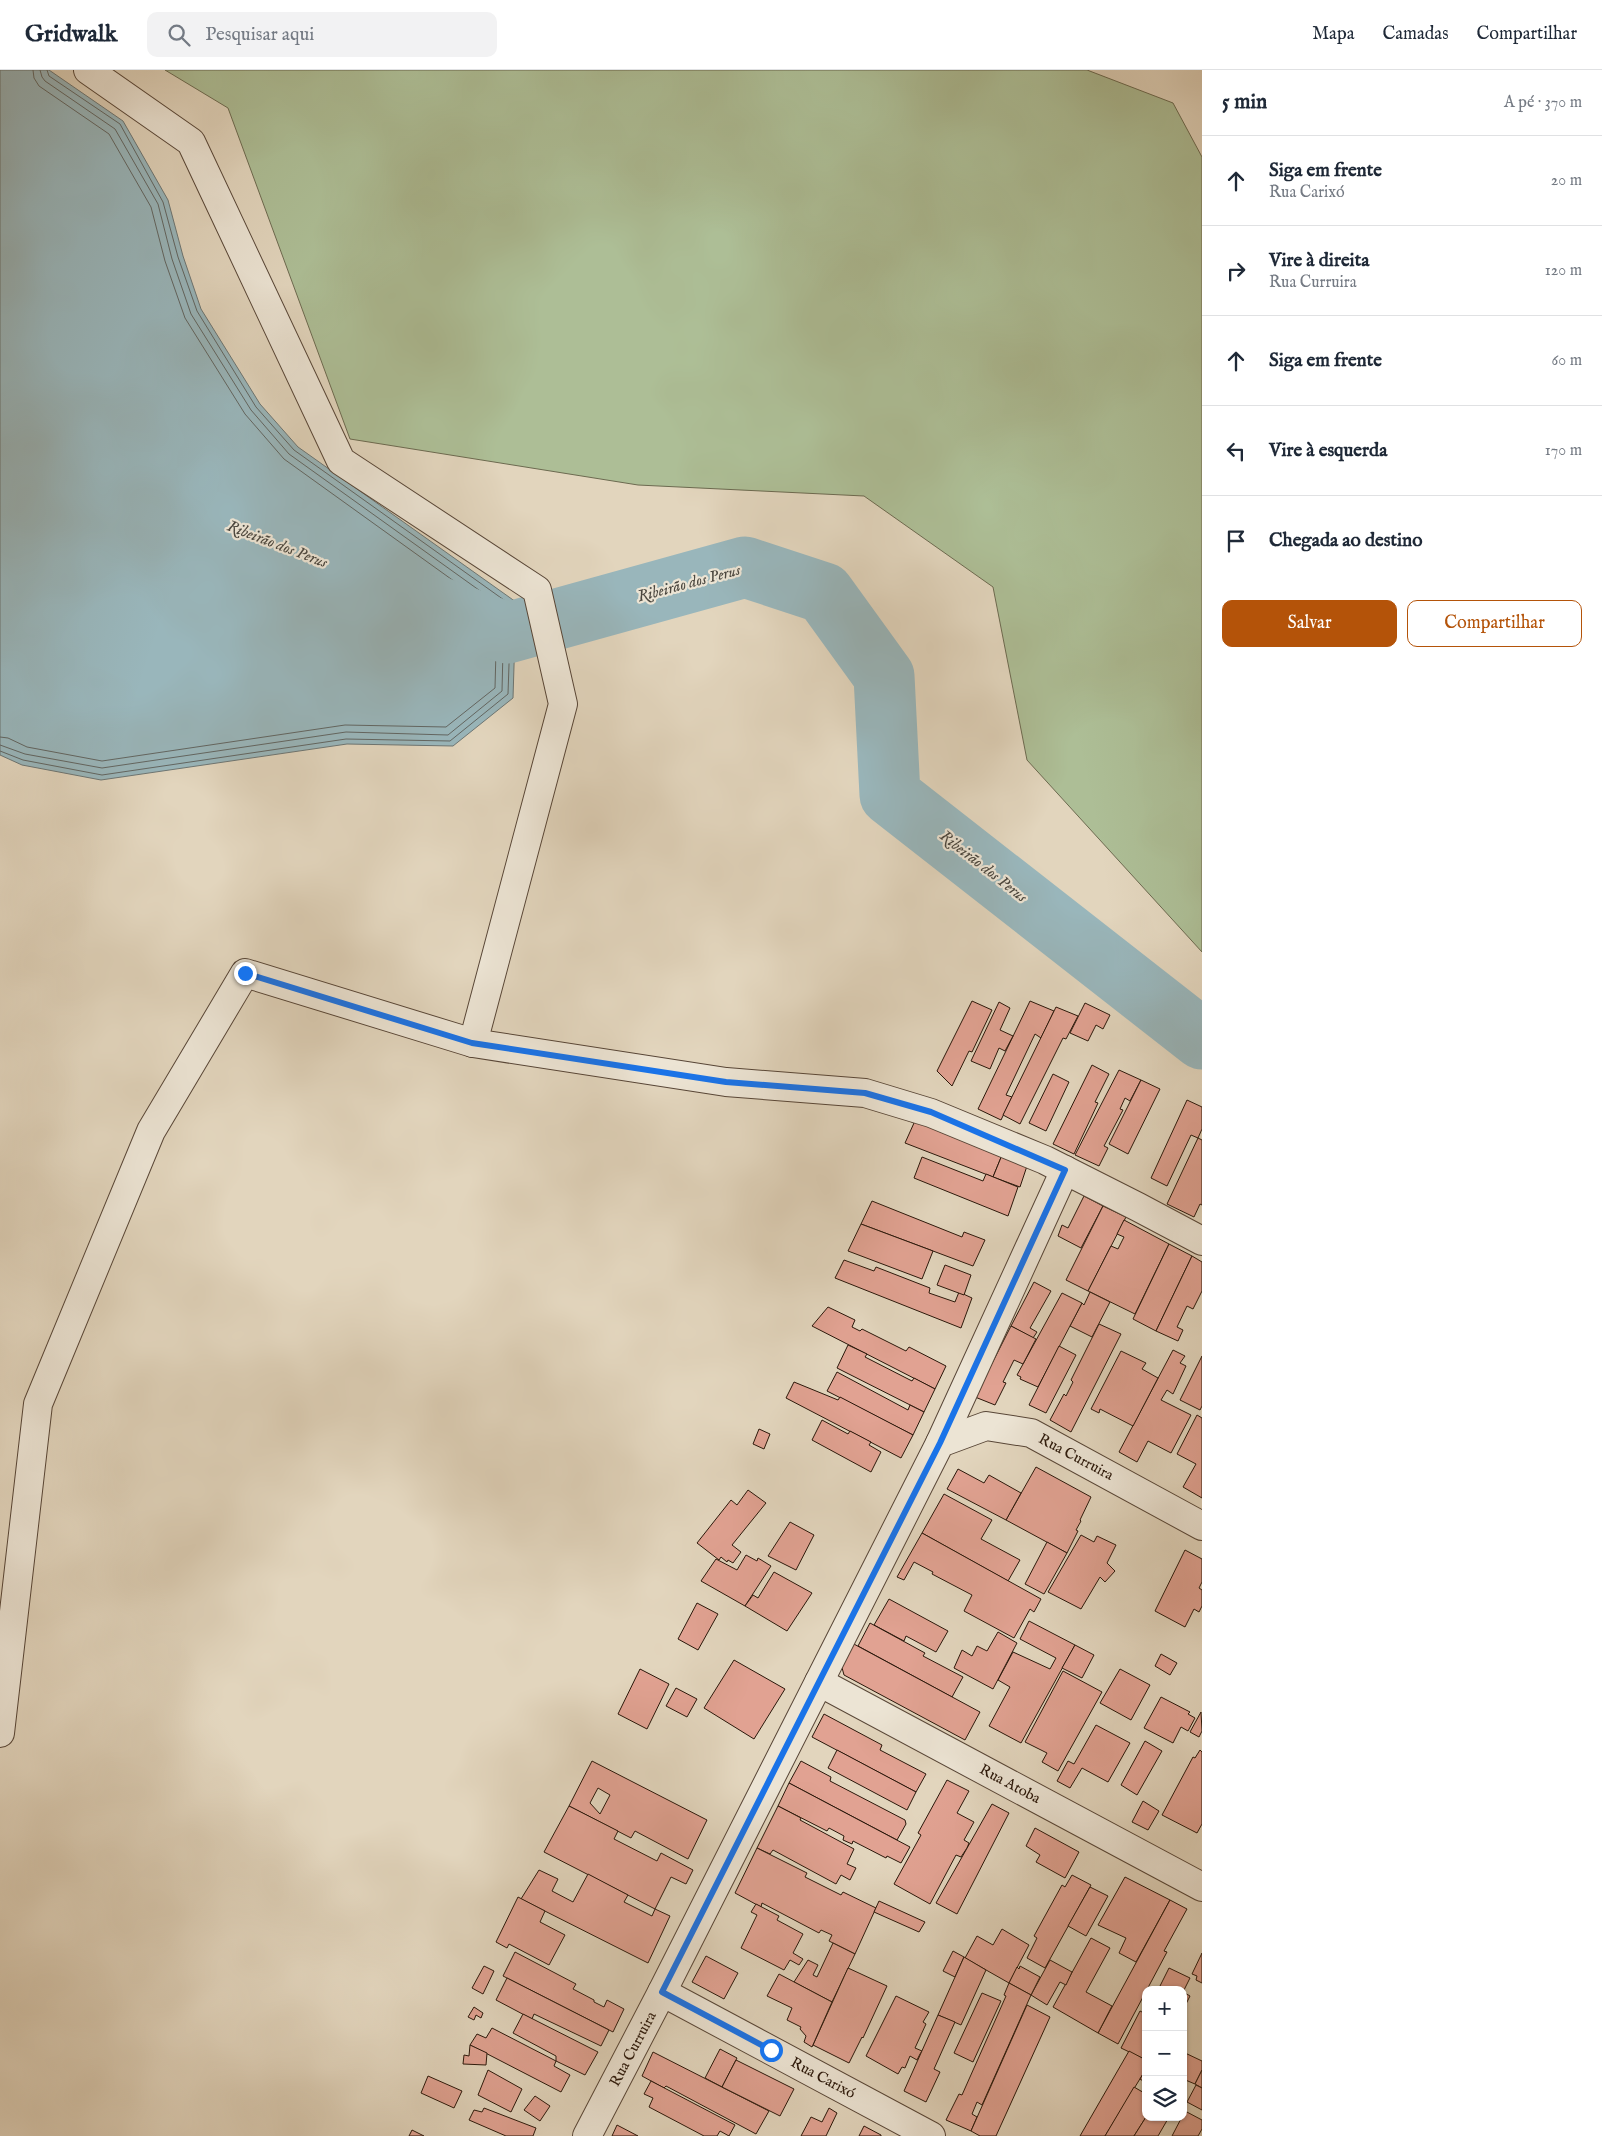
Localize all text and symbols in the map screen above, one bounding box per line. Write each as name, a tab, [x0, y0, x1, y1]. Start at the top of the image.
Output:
search box	[147, 12, 497, 57]
text: Gridwalk	[25, 19, 117, 50]
icon: search	[165, 21, 193, 49]
text: Pesquisar aqui	[205, 23, 314, 47]
text: Mapa	[1312, 23, 1354, 46]
text: Camadas	[1382, 23, 1448, 46]
text: Compartilhar	[1476, 23, 1577, 46]
text: 5 min	[1222, 89, 1267, 116]
text: A pé · 370 m	[1504, 93, 1582, 113]
text: Siga em frente	[1269, 159, 1382, 183]
icon: ahead	[1222, 167, 1250, 195]
text: 20 m	[1551, 171, 1582, 191]
text: Rua Carixó	[1269, 183, 1345, 203]
text: Vire à direita	[1269, 249, 1369, 273]
icon: right	[1222, 257, 1250, 285]
text: 120 m	[1545, 261, 1582, 281]
text: Rua Curruira	[1269, 273, 1357, 293]
icon: ahead	[1222, 347, 1250, 375]
text: Siga em frente	[1269, 349, 1382, 373]
text: 60 m	[1552, 351, 1582, 371]
icon: left	[1222, 437, 1250, 465]
text: Vire à esquerda	[1269, 439, 1387, 463]
text: 170 m	[1545, 441, 1582, 461]
water label: Ribeirão dos Perus	[224, 517, 330, 573]
icon: arrive	[1222, 527, 1250, 555]
text: Chegada ao destino	[1269, 529, 1422, 553]
water label: Ribeirão dos Perus	[635, 561, 743, 607]
button: Salvar	[1222, 600, 1397, 647]
button: Compartilhar	[1407, 600, 1582, 647]
water label: Ribeirão dos Perus	[935, 827, 1031, 908]
route end	[234, 962, 257, 985]
street label: Rua Curruira	[1035, 1429, 1117, 1485]
street label: Rua Atoba	[976, 1760, 1044, 1808]
map controls	[1142, 1986, 1187, 2121]
button: +	[1142, 1986, 1187, 2031]
street label: Rua Curruira	[605, 2008, 661, 2090]
button: −	[1142, 2031, 1187, 2076]
route start	[760, 2039, 783, 2062]
street label: Rua Carixó	[787, 2053, 859, 2103]
button: layers	[1142, 2076, 1187, 2121]

